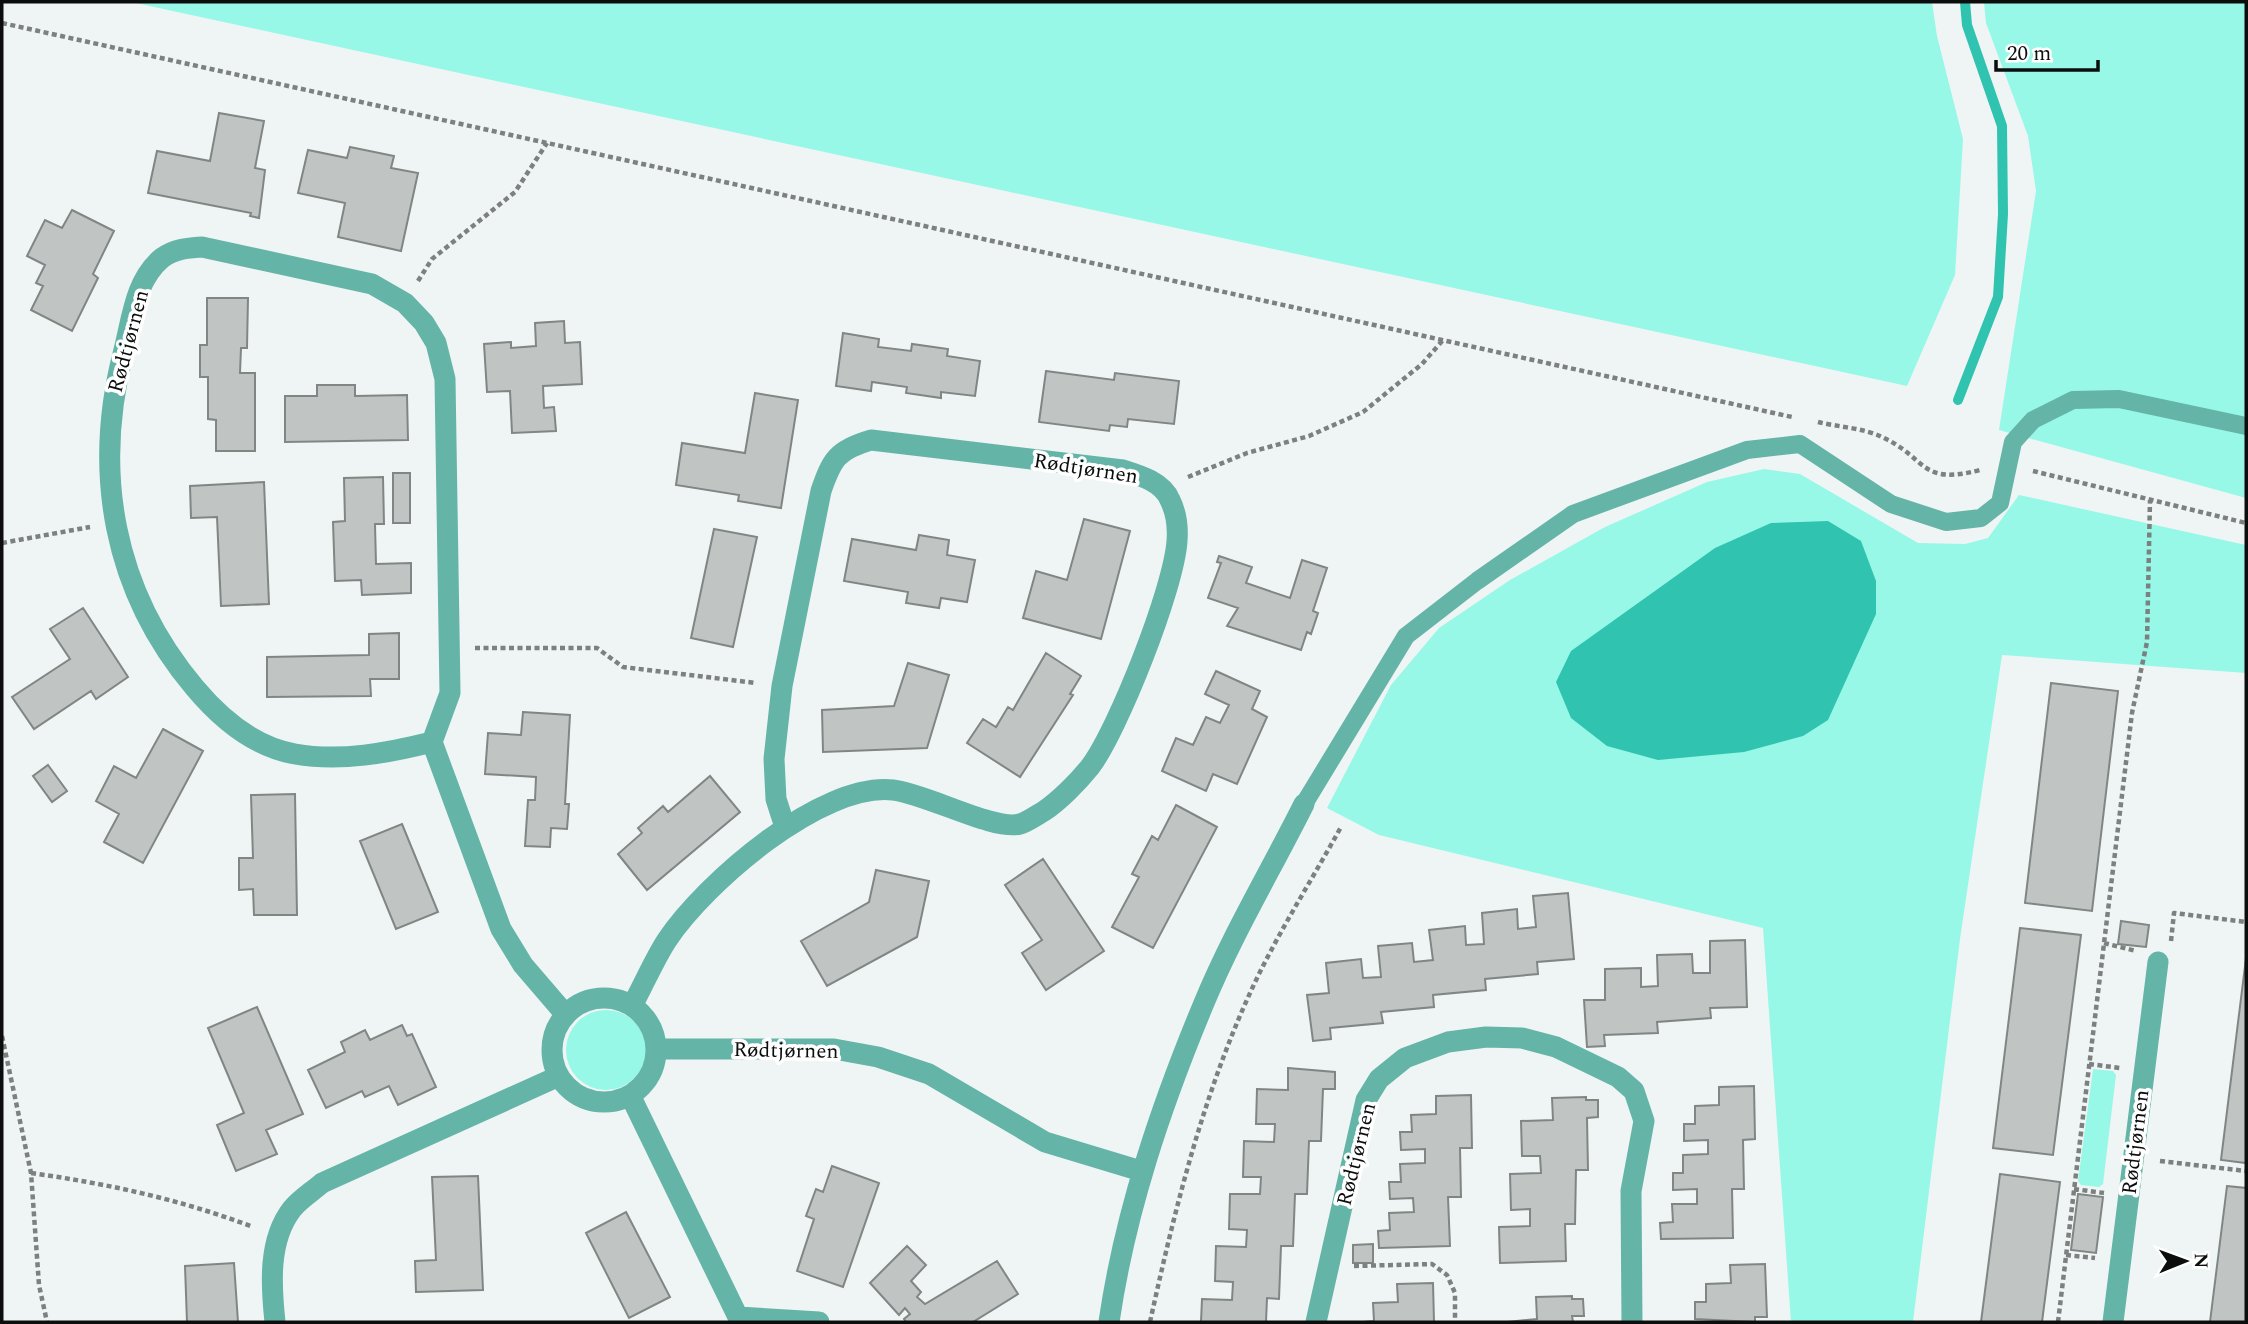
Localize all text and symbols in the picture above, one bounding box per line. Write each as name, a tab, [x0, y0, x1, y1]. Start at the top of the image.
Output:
scale bar	[1996, 28, 2098, 72]
text: 20 m	[2007, 38, 2051, 70]
street label: Rødtjørnen	[100, 286, 158, 396]
street label: Rødtjørnen	[1031, 445, 1140, 493]
street label: Rødtjørnen	[733, 1034, 839, 1068]
street label: Rødtjørnen	[2114, 1088, 2158, 1196]
street label: Rødtjørnen	[1329, 1099, 1385, 1209]
north arrow	[2150, 1226, 2220, 1296]
text: N	[2186, 1253, 2215, 1269]

